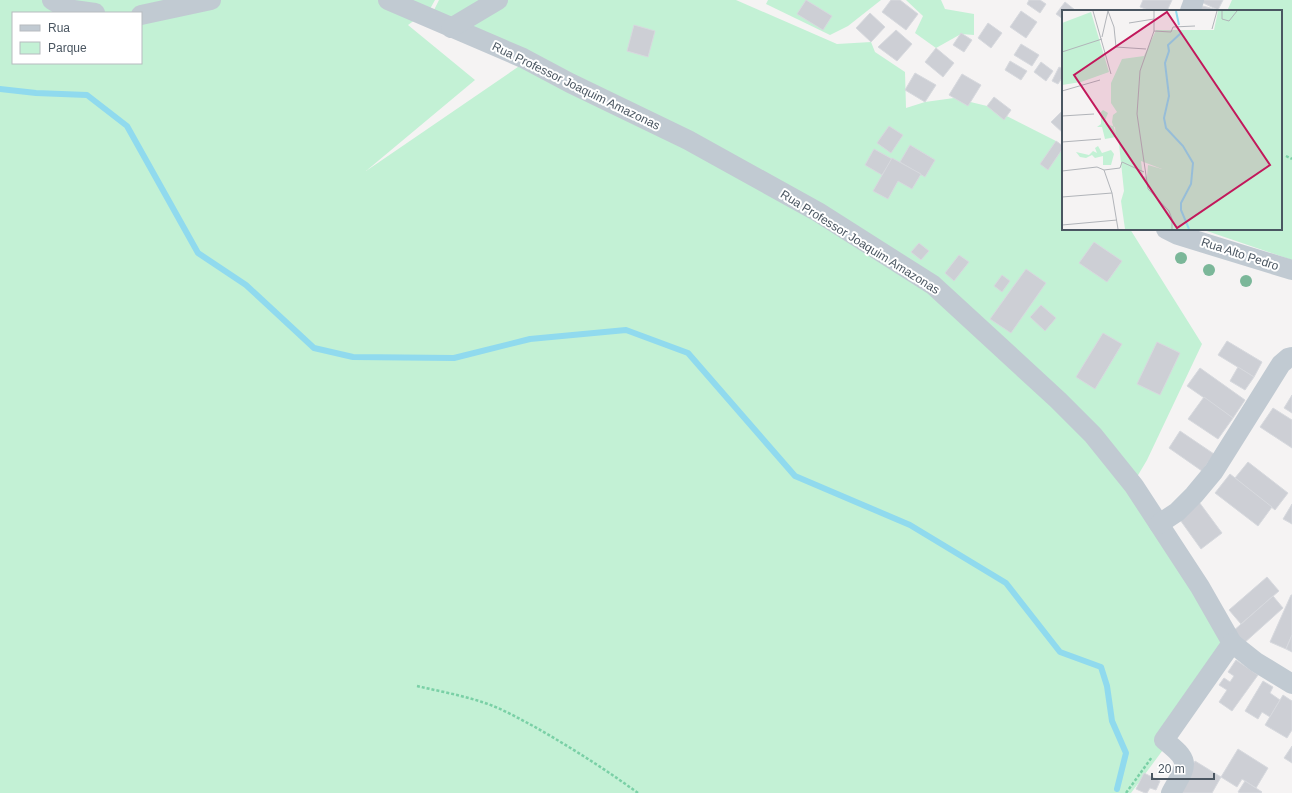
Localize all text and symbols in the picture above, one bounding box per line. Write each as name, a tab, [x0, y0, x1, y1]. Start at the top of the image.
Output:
inset map	[1062, 10, 1282, 230]
legend	[12, 12, 142, 64]
text: Rua	[48, 21, 70, 35]
street label: Rua Professor Joaquim Amazonas	[490, 39, 662, 133]
text: Parque	[48, 41, 87, 55]
street label: Rua Professor Joaquim Amazonas	[778, 187, 942, 297]
street label: Rua Alto Pedro	[1199, 235, 1281, 273]
scale bar	[1152, 755, 1214, 781]
text: 20 m	[1158, 762, 1185, 776]

